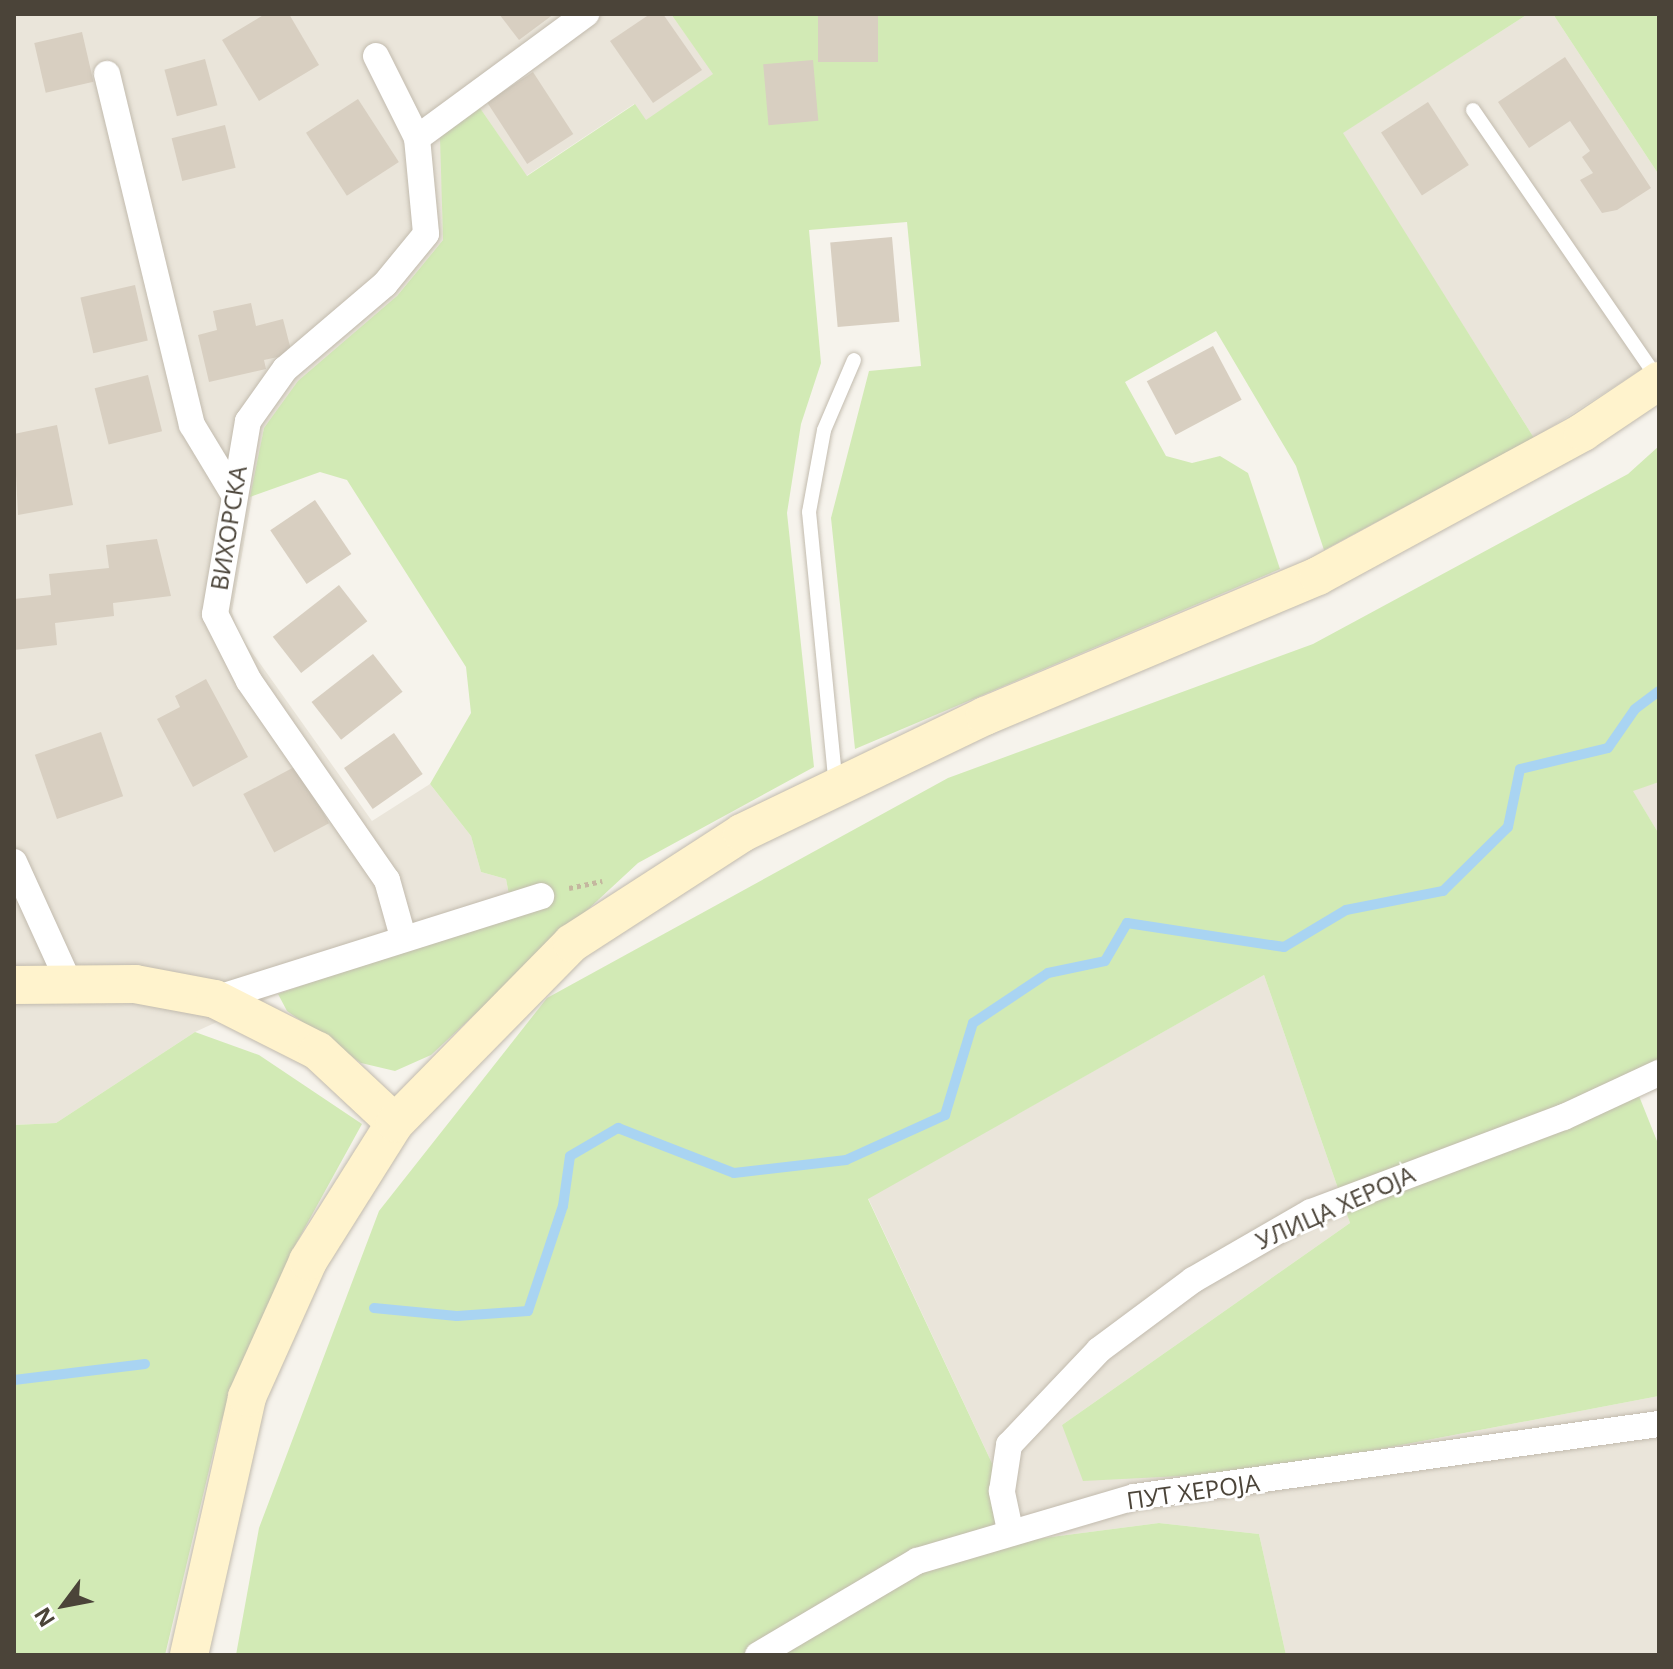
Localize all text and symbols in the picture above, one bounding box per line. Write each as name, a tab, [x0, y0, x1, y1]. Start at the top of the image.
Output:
street label: ВИХОРСКА	[204, 464, 252, 592]
street label: УЛИЦА ХЕРОЈА	[1251, 1159, 1419, 1255]
street label: ПУТ ХЕРОЈА	[1125, 1467, 1261, 1515]
north arrow	[24, 1565, 104, 1645]
text: N	[26, 1602, 61, 1633]

